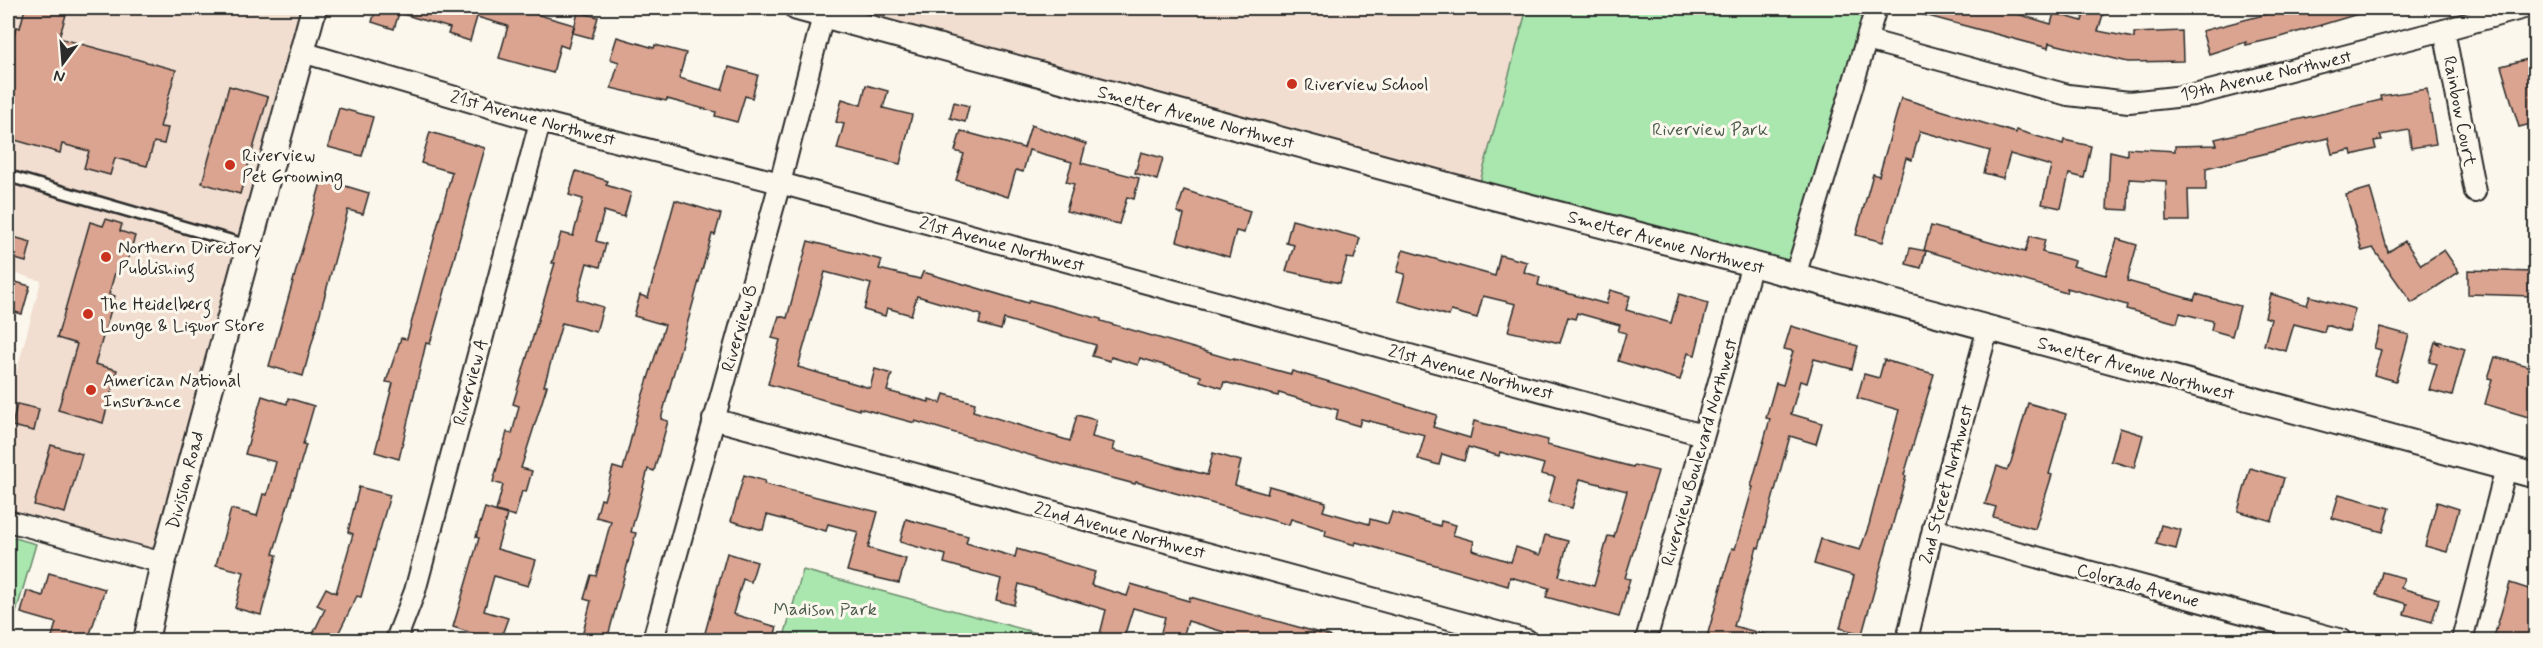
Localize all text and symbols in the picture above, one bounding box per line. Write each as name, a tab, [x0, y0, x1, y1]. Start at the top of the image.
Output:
north arrow	[33, 33, 93, 93]
street label: 19th Avenue Northwest	[2178, 44, 2355, 107]
street label: Rainbow Court	[2437, 54, 2482, 169]
text: N	[51, 64, 67, 88]
place label: Riverview School	[1304, 73, 1429, 97]
marker: Riverview School	[1285, 77, 1299, 91]
street label: Smelter Avenue Northwest	[1095, 80, 1297, 156]
street label: 21st Avenue Northwest	[447, 85, 619, 153]
park label: Riverview Park	[1652, 118, 1768, 142]
place label: Riverview Pet Grooming	[242, 144, 343, 190]
marker: Riverview Pet Grooming	[223, 158, 237, 172]
street label: Smelter Avenue Northwest	[1565, 205, 1767, 281]
street label: 21st Avenue Northwest	[916, 211, 1088, 279]
place label: Northern Directory Publishing	[118, 236, 261, 283]
marker: Northern Directory Publishing	[99, 250, 113, 264]
street label: Riverview B	[716, 282, 764, 375]
place label: The Heidelberg Lounge & Liquor Store	[100, 293, 265, 339]
marker: The Heidelberg Lounge & Liquor Store	[81, 307, 95, 321]
street label: Smelter Avenue Northwest	[2035, 331, 2237, 407]
street label: Riverview Boulevard Northwest	[1656, 335, 1744, 569]
street label: Riverview A	[448, 336, 494, 428]
street label: 21st Avenue Northwest	[1385, 339, 1557, 407]
place label: American National Insurance	[103, 369, 241, 414]
marker: American National Insurance	[84, 383, 98, 397]
street label: 2nd Street Northwest	[1914, 401, 1980, 567]
street label: Division Road	[161, 429, 211, 532]
street label: 22nd Avenue Northwest	[1031, 497, 1209, 566]
street label: Colorado Avenue	[2074, 558, 2202, 614]
park label: Madison Park	[773, 598, 877, 622]

